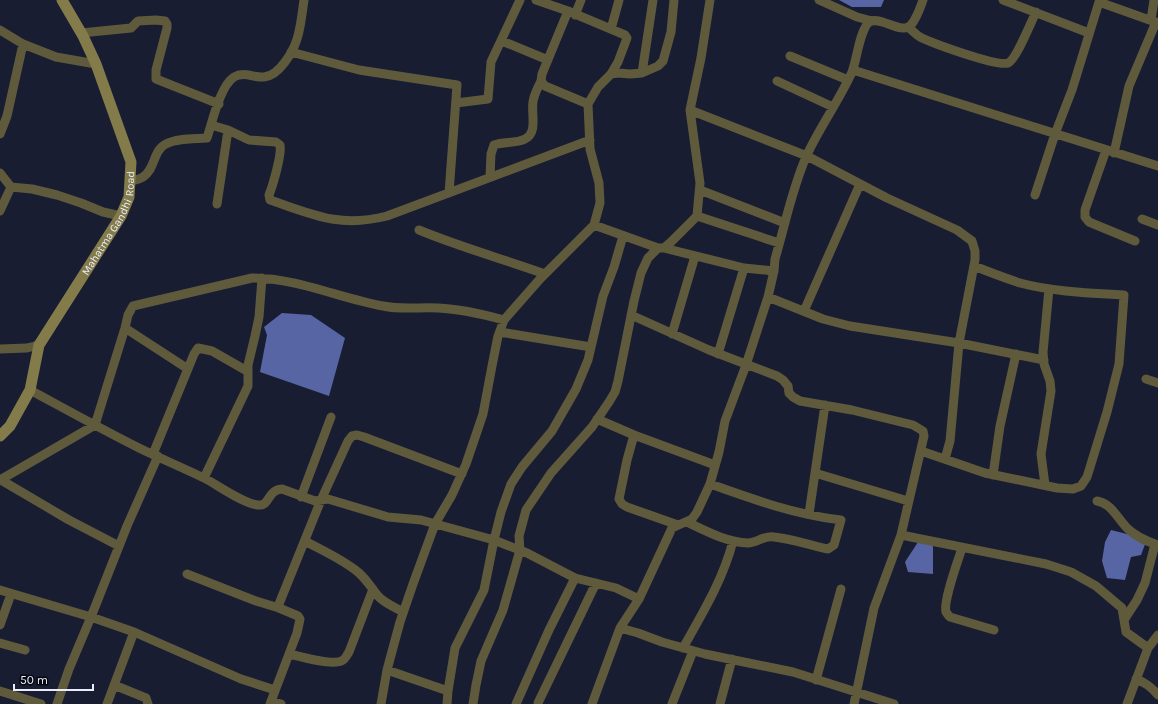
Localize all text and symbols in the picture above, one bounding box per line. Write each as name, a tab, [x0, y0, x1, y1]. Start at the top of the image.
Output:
street label: Mahatma Gandhi Road	[79, 171, 137, 278]
scale bar	[14, 666, 93, 692]
text: 50 m	[20, 673, 48, 687]

